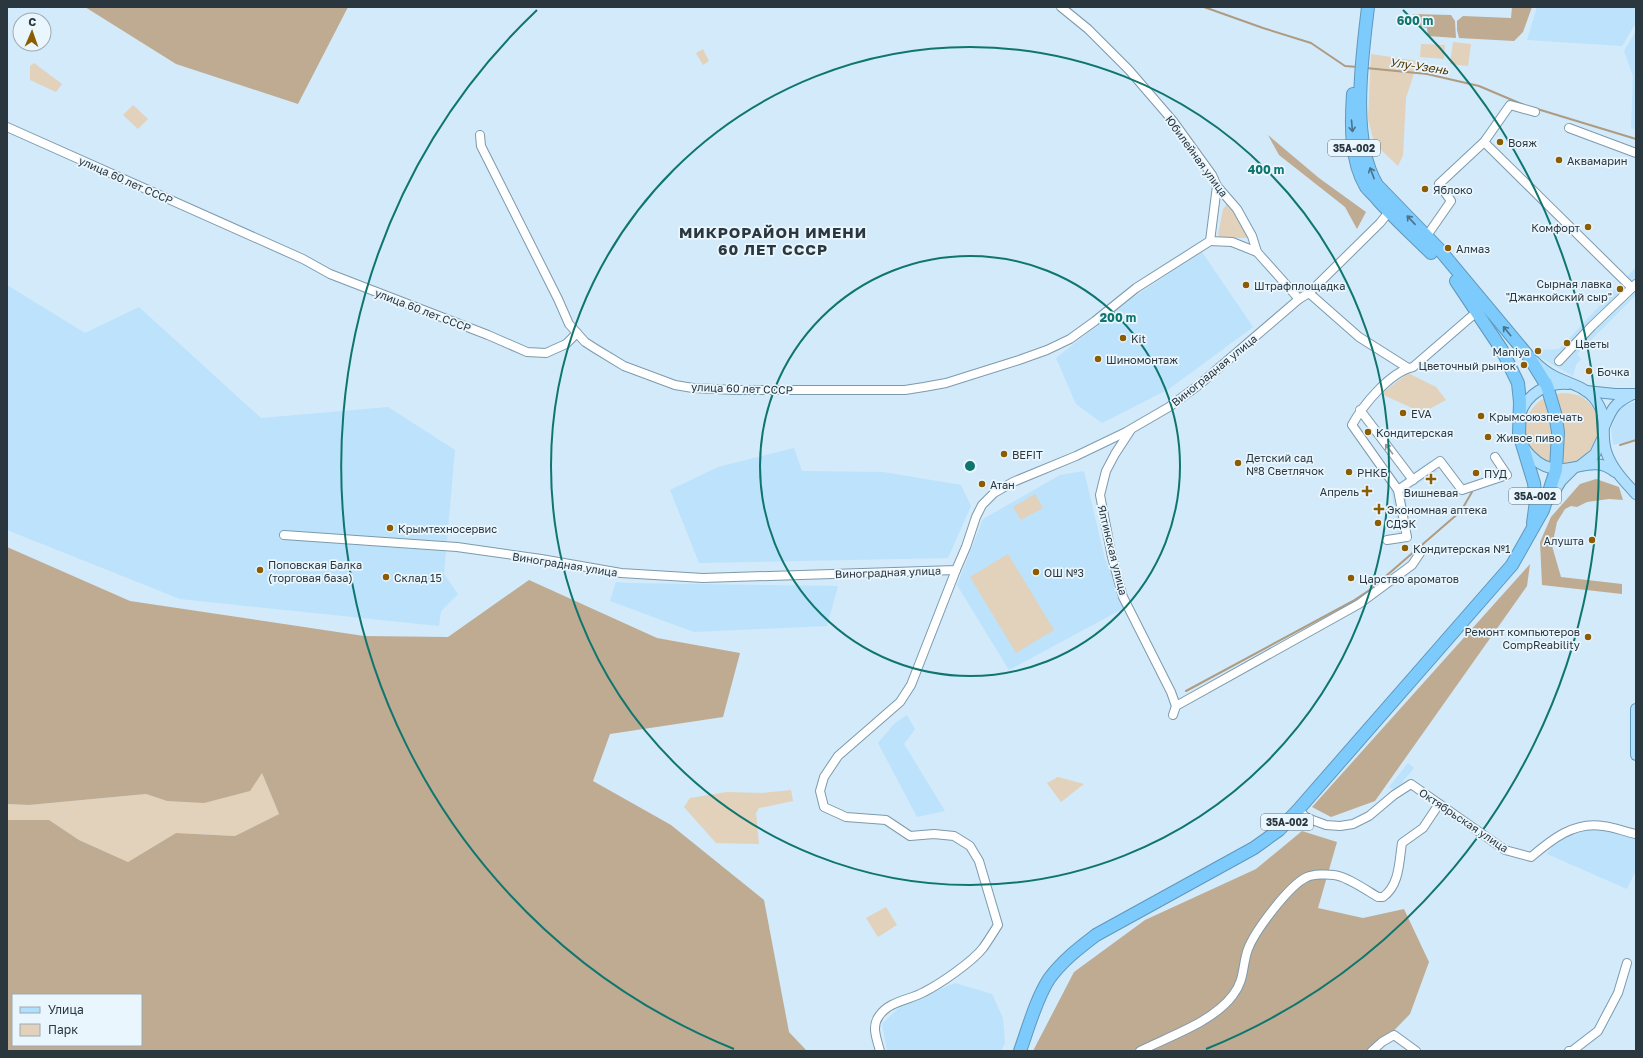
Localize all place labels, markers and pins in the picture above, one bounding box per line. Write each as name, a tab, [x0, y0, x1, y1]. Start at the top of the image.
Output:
place label: Вояж	[1508, 136, 1537, 149]
marker: Вояж	[1495, 137, 1505, 147]
place label: Аквамарин	[1567, 154, 1627, 167]
marker: Аквамарин	[1554, 155, 1564, 165]
place label: Яблоко	[1433, 183, 1473, 196]
marker: Яблоко	[1420, 184, 1430, 194]
place label: Комфорт	[1531, 221, 1581, 234]
marker: Комфорт	[1583, 222, 1593, 232]
place label: Алмаз	[1456, 242, 1490, 255]
marker: Алмаз	[1443, 243, 1453, 253]
place label: Сырная лавка "Джанкойский сыр"	[1506, 277, 1612, 303]
place label: Штрафплощадка	[1254, 279, 1345, 292]
marker: Штрафплощадка	[1241, 280, 1251, 290]
marker: Сырная лавка "Джанкойский сыр"	[1615, 284, 1625, 294]
place label: Kit	[1131, 332, 1146, 345]
marker: Kit	[1118, 333, 1128, 343]
place label: Цветы	[1575, 337, 1609, 350]
marker: Цветы	[1562, 338, 1572, 348]
place label: Maniya	[1493, 345, 1530, 358]
marker: Maniya	[1533, 346, 1543, 356]
place label: Шиномонтаж	[1106, 353, 1178, 366]
marker: Шиномонтаж	[1093, 354, 1103, 364]
place label: Цветочный рынок	[1418, 359, 1517, 372]
marker: Цветочный рынок	[1519, 360, 1529, 370]
place label: Бочка	[1597, 365, 1629, 378]
marker: Бочка	[1584, 366, 1594, 376]
place label: EVA	[1411, 407, 1432, 420]
marker: EVA	[1398, 408, 1408, 418]
place label: Крымсоюзпечать	[1489, 410, 1583, 423]
marker: Крымсоюзпечать	[1476, 411, 1486, 421]
place label: Кондитерская	[1376, 426, 1453, 439]
marker: Кондитерская	[1363, 427, 1373, 437]
place label: Живое пиво	[1496, 431, 1562, 444]
marker: Живое пиво	[1483, 432, 1493, 442]
place label: BEFIT	[1012, 448, 1043, 461]
marker: BEFIT	[999, 449, 1009, 459]
place label: Детский сад №8 Светлячок	[1246, 451, 1325, 477]
marker: Детский сад №8 Светлячок	[1233, 458, 1243, 468]
centre of rings	[963, 459, 977, 473]
place label: РНКБ	[1357, 466, 1388, 479]
marker: РНКБ	[1344, 467, 1354, 477]
place label: ПУД	[1484, 467, 1507, 480]
marker: ПУД	[1471, 468, 1481, 478]
marker: Вишневая	[1426, 474, 1436, 484]
place label: Атан	[990, 478, 1015, 491]
marker: Атан	[977, 479, 987, 489]
place label: Апрель	[1320, 485, 1359, 498]
marker: Апрель	[1362, 486, 1372, 496]
place label: Вишневая	[1404, 486, 1458, 499]
place label: Экономная аптека	[1387, 503, 1487, 516]
marker: Экономная аптека	[1374, 504, 1384, 514]
place label: СДЭК	[1386, 517, 1417, 530]
marker: СДЭК	[1373, 518, 1383, 528]
place label: Крымтехносервис	[398, 522, 497, 535]
marker: Крымтехносервис	[385, 523, 395, 533]
place label: Алушта	[1544, 534, 1584, 547]
marker: Алушта	[1587, 535, 1597, 545]
place label: Кондитерская №1	[1413, 542, 1510, 555]
marker: Кондитерская №1	[1400, 543, 1410, 553]
place label: Поповская Балка (торговая база)	[268, 558, 362, 584]
marker: Поповская Балка (торговая база)	[255, 565, 265, 575]
place label: ОШ №3	[1044, 566, 1084, 579]
marker: ОШ №3	[1031, 567, 1041, 577]
place label: Склад 15	[394, 571, 442, 584]
marker: Склад 15	[381, 572, 391, 582]
place label: Царство ароматов	[1359, 572, 1459, 585]
marker: Царство ароматов	[1346, 573, 1356, 583]
place label: Ремонт компьютеров CompReability	[1465, 625, 1580, 651]
marker: Ремонт компьютеров CompReability	[1583, 632, 1593, 642]

